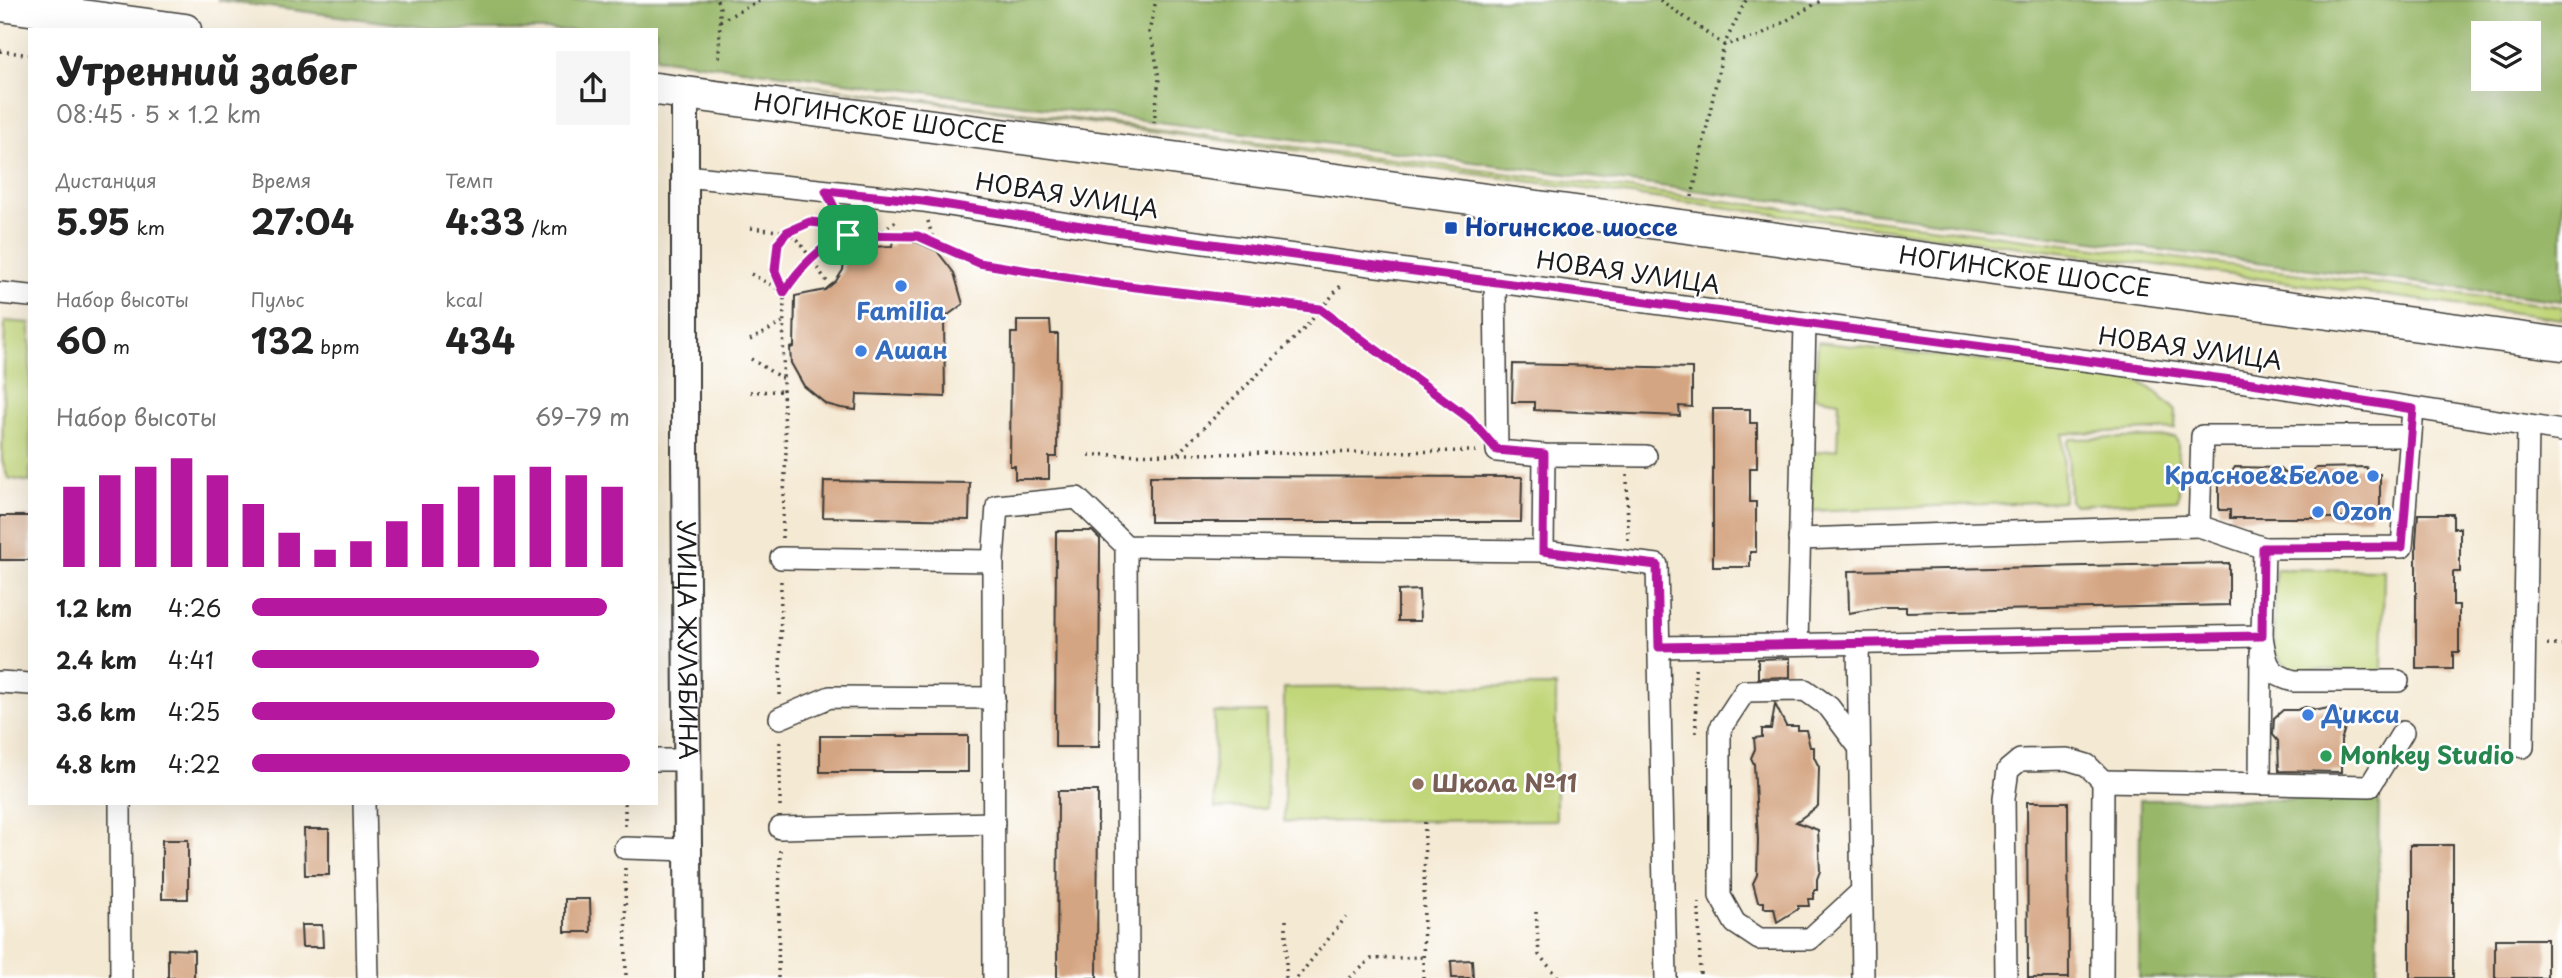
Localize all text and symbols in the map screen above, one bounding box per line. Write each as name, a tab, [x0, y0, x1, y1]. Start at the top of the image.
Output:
map controls	[2471, 21, 2541, 91]
button: layers	[2471, 21, 2541, 91]
text: Утренний забег	[56, 41, 356, 98]
button: share	[556, 51, 630, 125]
street label: НОГИНСКОЕ ШОССЕ	[752, 82, 1009, 152]
text: 08:45 · 5 × 1.2 km	[56, 96, 261, 131]
street label: НОВАЯ УЛИЦА	[973, 162, 1162, 226]
text: Дистанция	[56, 166, 157, 194]
text: Время	[251, 166, 311, 194]
text: Темп	[445, 166, 493, 194]
text: 5.95	[56, 194, 130, 247]
text: 27:04	[251, 194, 354, 247]
text: 4:33	[445, 194, 525, 247]
pin	[818, 205, 878, 265]
place label: Ногинское шоссе	[1465, 208, 1678, 244]
text: km	[130, 213, 165, 241]
text: /km	[525, 213, 568, 241]
icon: arrive	[829, 216, 867, 254]
marker: Ногинское шоссе	[1443, 220, 1459, 236]
street label: НОГИНСКОЕ ШОССЕ	[1897, 235, 2154, 305]
street label: НОВАЯ УЛИЦА	[1534, 240, 1723, 302]
marker: Familia	[893, 278, 909, 294]
text: Набор высоты	[56, 285, 189, 313]
text: Пульс	[251, 285, 304, 313]
text: kcal	[445, 285, 483, 313]
place label: Familia	[856, 292, 947, 328]
text: 60	[56, 313, 107, 366]
text: 132	[251, 313, 314, 366]
text: 434	[445, 313, 515, 366]
street label: НОВАЯ УЛИЦА	[2096, 316, 2285, 378]
place label: Ашан	[874, 331, 948, 367]
text: m	[107, 332, 130, 360]
text: bpm	[314, 332, 360, 360]
marker: Ашан	[853, 343, 869, 359]
text: Набор высоты	[56, 399, 217, 434]
text: 69–79 m	[535, 399, 630, 434]
place label: Красное&Белое	[2165, 456, 2359, 492]
marker: Красное&Белое	[2365, 468, 2381, 484]
place label: Ozon	[2332, 492, 2392, 528]
marker: Ozon	[2310, 504, 2326, 520]
street label: УЛИЦА ЖУЛЯБИНА	[669, 520, 707, 760]
text: 1.2 km	[56, 590, 132, 625]
text: 4:26	[168, 590, 221, 625]
text: 2.4 km	[56, 642, 137, 677]
text: 4:41	[168, 642, 214, 677]
text: 3.6 km	[56, 694, 136, 729]
text: 4:25	[168, 694, 220, 729]
place label: Дикси	[2321, 695, 2400, 731]
marker: Дикси	[2300, 707, 2316, 723]
place label: Monkey Studio	[2340, 736, 2514, 772]
text: 4.8 km	[56, 746, 137, 781]
text: 4:22	[168, 746, 221, 781]
marker: Monkey Studio	[2318, 748, 2334, 764]
place label: Школа №11	[1432, 764, 1577, 800]
marker: Школа №11	[1410, 776, 1426, 792]

